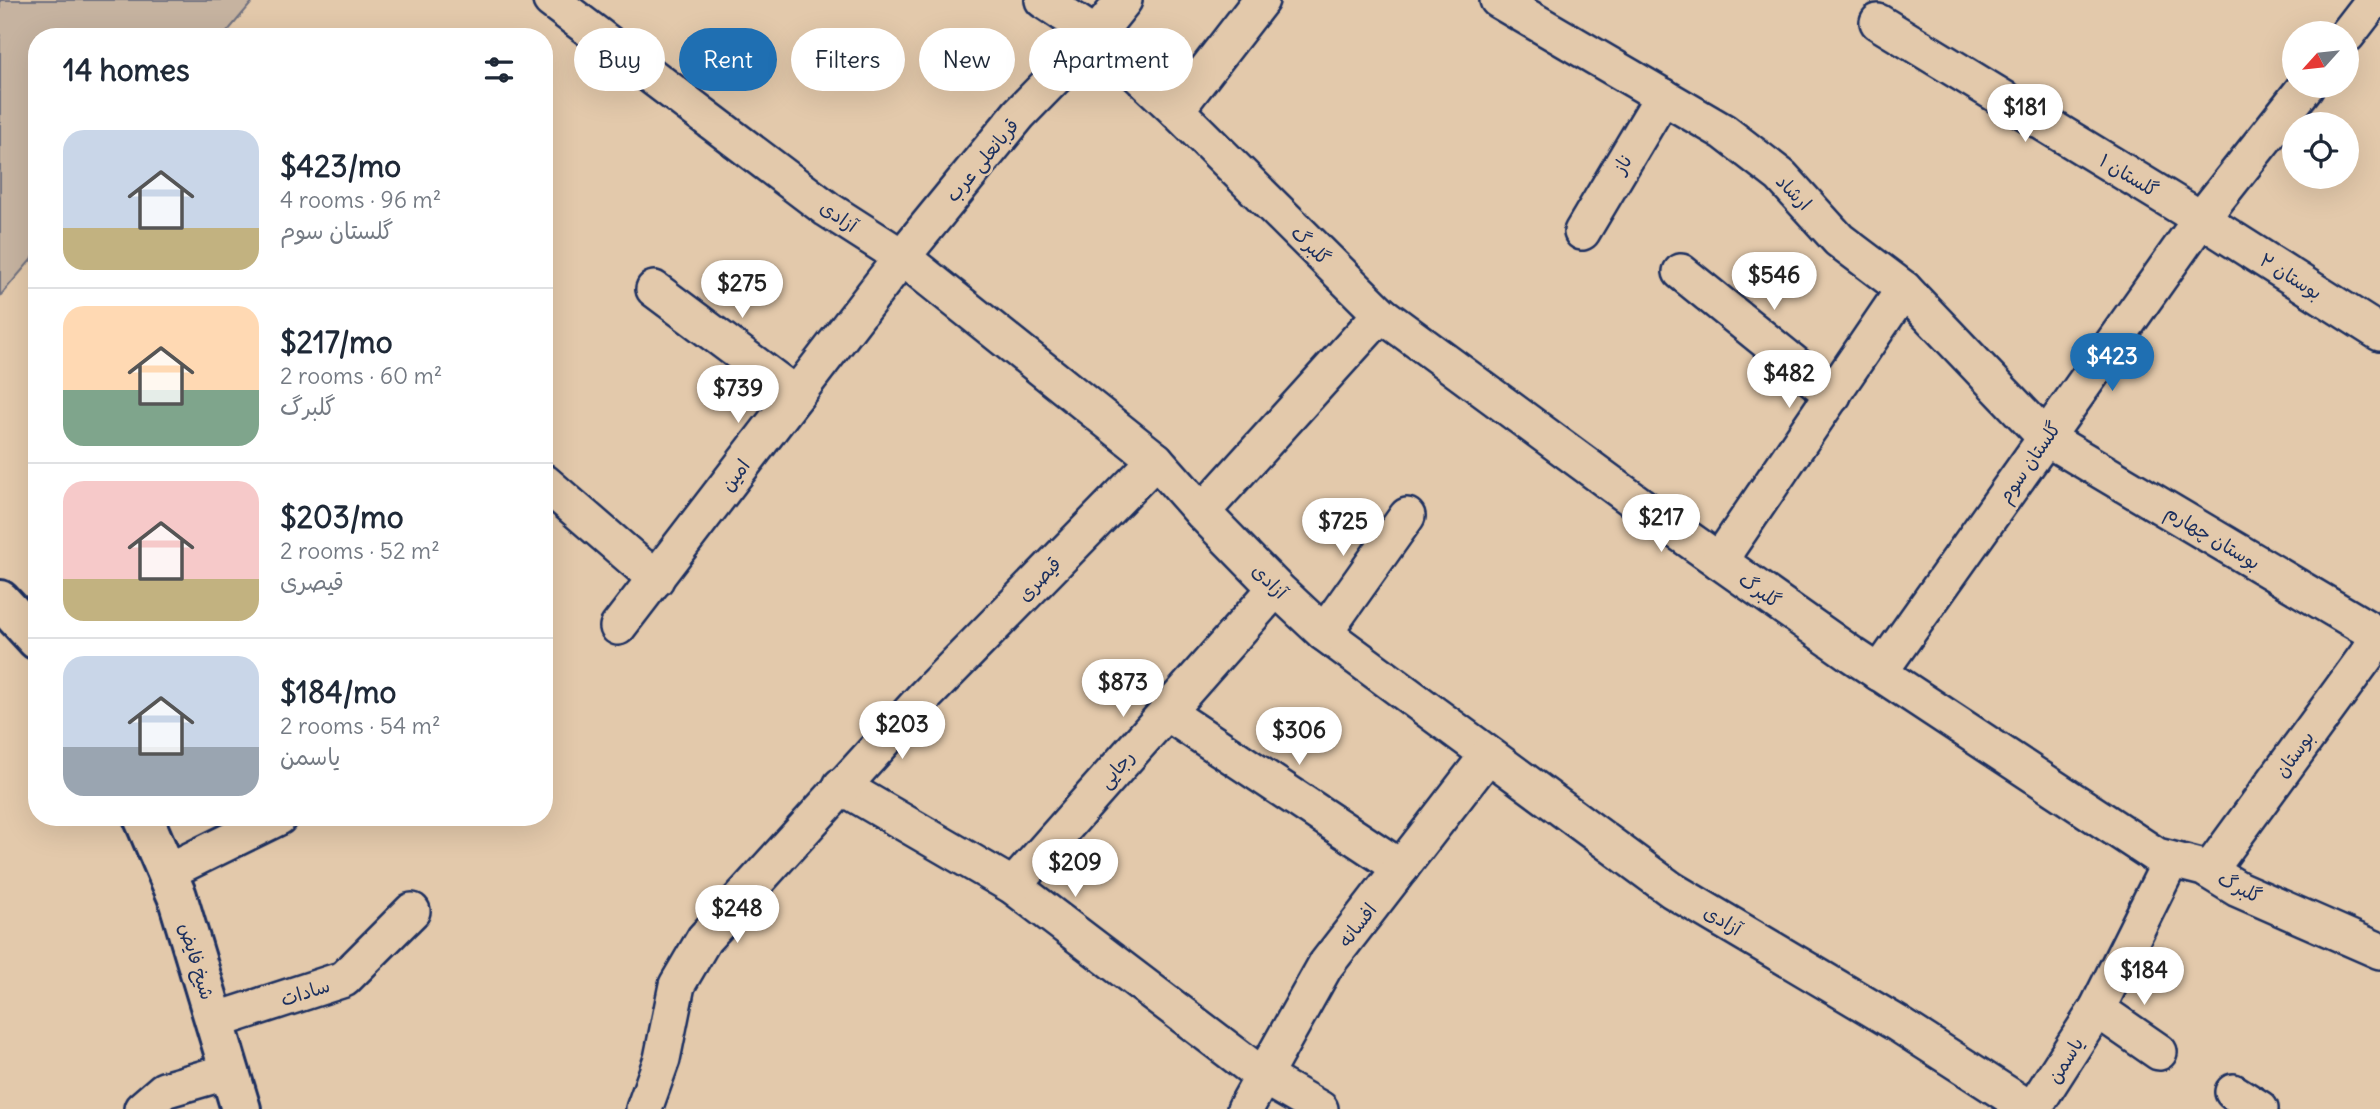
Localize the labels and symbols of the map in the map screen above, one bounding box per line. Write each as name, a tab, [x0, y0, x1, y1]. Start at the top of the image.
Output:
north arrow	[2282, 21, 2359, 98]
pin: $181	[1984, 85, 2066, 144]
street label: قربانعلی عرب	[940, 114, 1024, 207]
street label: گلستان ۱	[2095, 148, 2163, 202]
street label: ناز	[1606, 150, 1637, 180]
street label: ارشاد	[1771, 169, 1817, 215]
street label: آزادی	[816, 195, 863, 238]
street label: گلبرگ	[1286, 220, 1336, 270]
street label: بوستان ۲	[2255, 247, 2327, 305]
pin: $546	[1733, 252, 1815, 312]
pin: $275	[701, 260, 783, 320]
pin: $423	[2071, 334, 2153, 393]
pin: $482	[1748, 350, 1830, 410]
pin: $739	[697, 366, 779, 425]
street label: گلستان سوم	[1992, 417, 2068, 509]
street label: امین	[715, 454, 755, 496]
pin: $217	[1620, 494, 1702, 554]
pin: $725	[1302, 498, 1384, 558]
street label: بوستان چهارم	[2160, 499, 2265, 577]
street label: قیصری	[1012, 552, 1066, 606]
street label: آزادی	[1247, 558, 1294, 605]
street label: گلبرگ	[1734, 567, 1786, 613]
pin: $873	[1082, 660, 1164, 719]
pin: $203	[861, 702, 943, 761]
pin: $306	[1258, 708, 1340, 767]
street label: بوستان	[2269, 726, 2319, 782]
street label: رجایی	[1093, 745, 1140, 794]
pin: $209	[1034, 839, 1116, 899]
street label: گلبرگ	[2214, 866, 2266, 908]
pin: $248	[696, 886, 778, 945]
street label: افسانه	[1332, 898, 1382, 952]
street label: آزادی	[1700, 899, 1748, 941]
street label: شیخ فایض	[173, 920, 220, 1003]
pin: $184	[2103, 948, 2185, 1007]
street label: سادات	[277, 973, 333, 1011]
street label: یاسمن	[2042, 1032, 2088, 1088]

